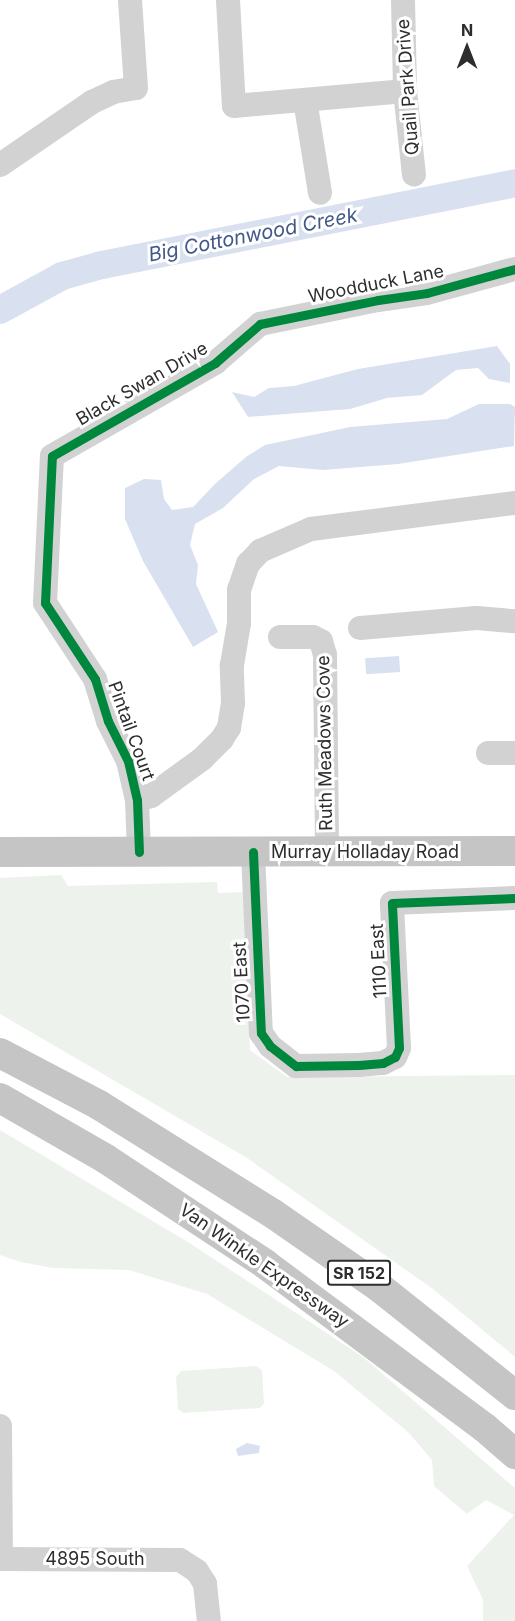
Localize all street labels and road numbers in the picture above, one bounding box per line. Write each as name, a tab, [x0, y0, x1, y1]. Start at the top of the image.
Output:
street label: Quail Park Drive	[392, 18, 424, 156]
street label: Woodduck Lane	[306, 260, 446, 308]
street label: Black Swan Drive	[72, 338, 212, 430]
street label: Ruth Meadows Cove	[313, 655, 337, 831]
street label: Pintail Court	[103, 678, 159, 784]
street label: Murray Holladay Road	[271, 841, 459, 863]
street label: 1110 East	[366, 923, 392, 999]
street label: 1070 East	[229, 941, 255, 1023]
street label: Van Winkle Expressway	[175, 1199, 353, 1333]
road number: SR 152	[326, 1260, 392, 1286]
street label: 4895 South	[45, 1548, 145, 1570]

